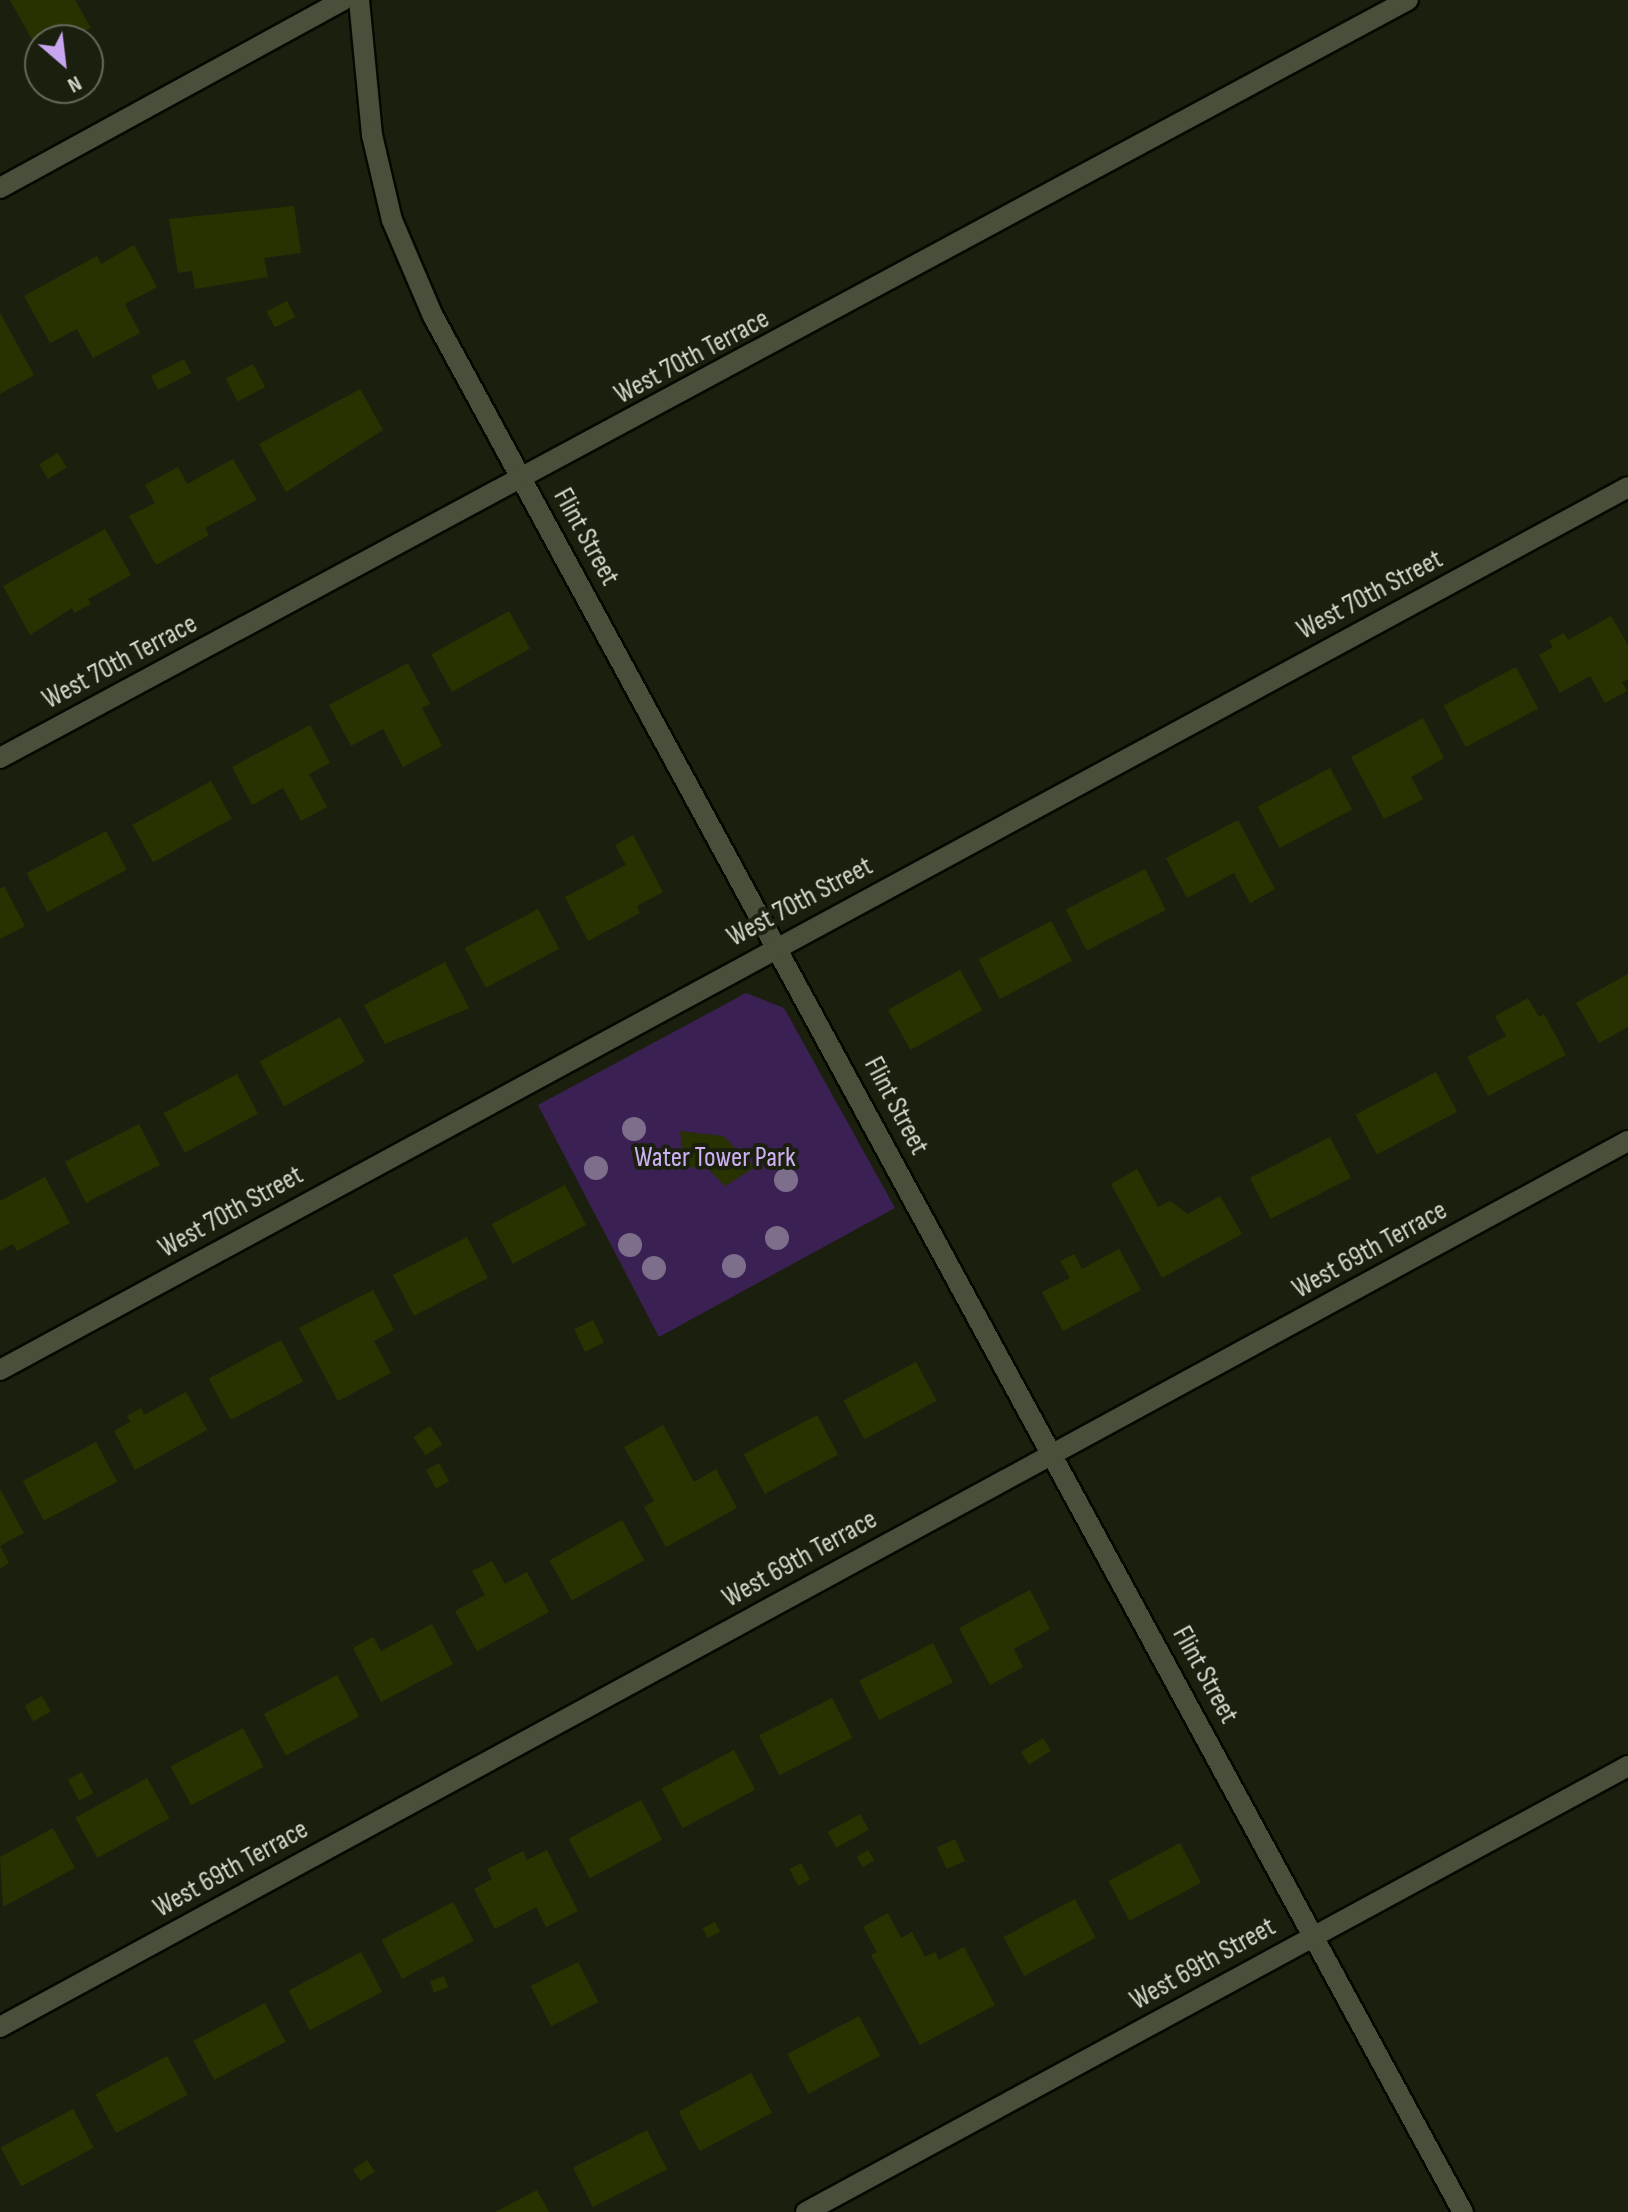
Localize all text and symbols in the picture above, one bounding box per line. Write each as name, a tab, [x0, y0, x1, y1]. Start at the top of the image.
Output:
north arrow	[24, 24, 104, 104]
text: N	[63, 69, 86, 99]
street label: West 70th Terrace	[609, 302, 775, 412]
street label: Flint Street	[546, 483, 626, 591]
street label: West 70th Street	[1292, 543, 1448, 647]
street label: West 70th Terrace	[37, 607, 203, 717]
street label: West 70th Street	[722, 850, 878, 954]
street label: Flint Street	[856, 1051, 936, 1161]
park label: Water Tower Park	[634, 1141, 796, 1175]
street label: West 70th Street	[153, 1159, 309, 1265]
street label: West 69th Terrace	[1287, 1194, 1453, 1306]
street label: West 69th Terrace	[717, 1503, 883, 1615]
street label: Flint Street	[1165, 1621, 1245, 1729]
street label: West 69th Terrace	[148, 1813, 314, 1925]
street label: West 69th Street	[1125, 1910, 1281, 2018]

